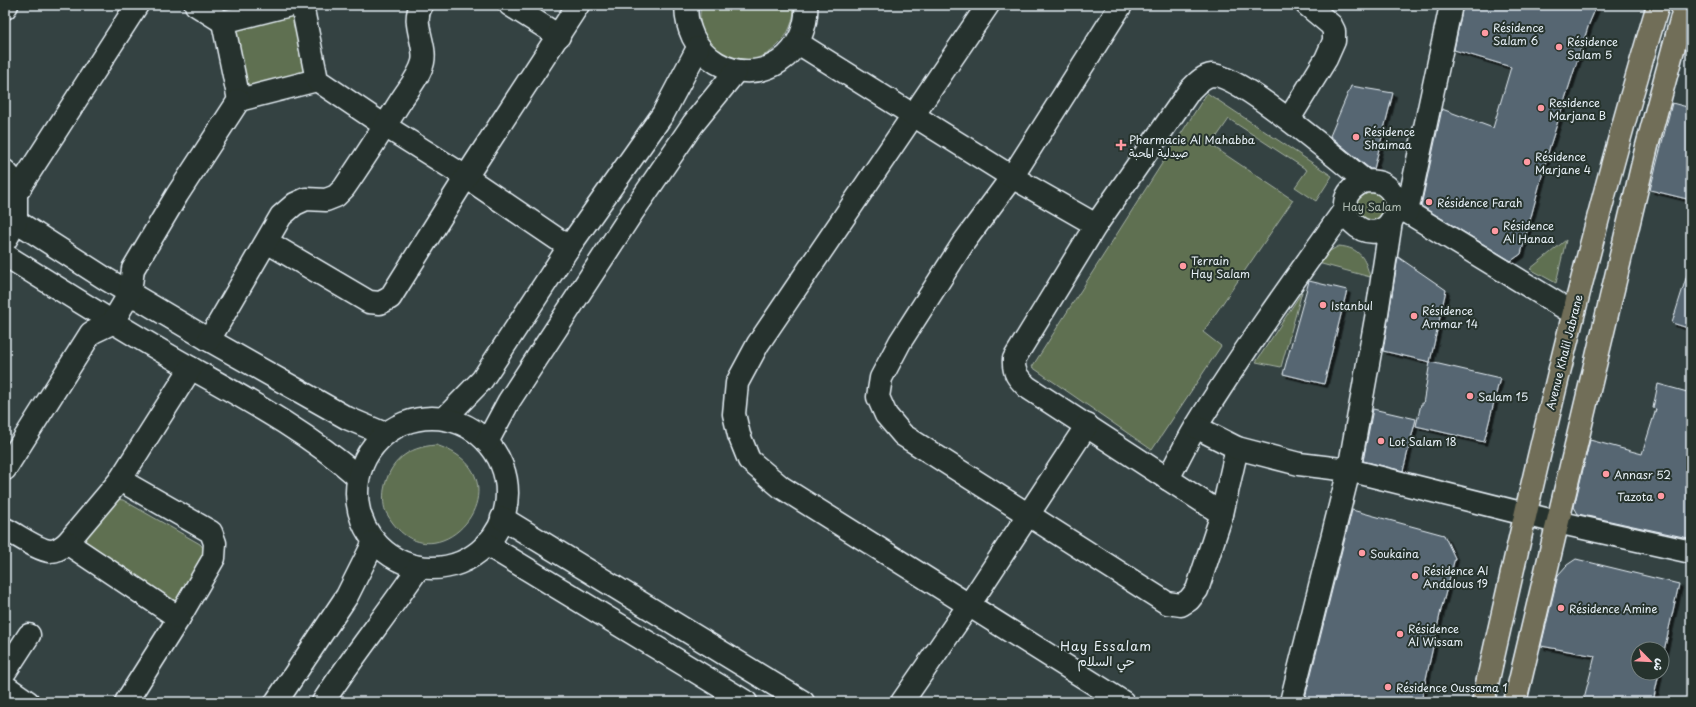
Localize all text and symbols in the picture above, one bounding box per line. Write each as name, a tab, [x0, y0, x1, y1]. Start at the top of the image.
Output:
place label: Résidence Salam 6	[1493, 19, 1544, 49]
marker: Résidence Salam 6	[1480, 28, 1490, 38]
place label: Résidence Salam 5	[1567, 33, 1618, 63]
marker: Résidence Salam 5	[1554, 42, 1564, 52]
place label: Residence Marjana B	[1549, 94, 1606, 124]
marker: Residence Marjana B	[1536, 103, 1546, 113]
place label: Résidence Shaimaa	[1364, 123, 1415, 153]
place label: Pharmacie Al Mahabba صيدلية المحبة	[1129, 131, 1256, 161]
marker: Résidence Shaimaa	[1351, 132, 1361, 142]
marker: Pharmacie Al Mahabba صيدلية المحبة	[1116, 140, 1126, 150]
place label: Résidence Marjane 4	[1535, 148, 1591, 178]
marker: Résidence Marjane 4	[1522, 157, 1532, 167]
place label: Résidence Farah	[1437, 194, 1522, 211]
marker: Résidence Farah	[1424, 197, 1434, 207]
park label: Hay Salam	[1342, 198, 1402, 215]
place label: Résidence Al Hanaa	[1503, 217, 1555, 247]
marker: Résidence Al Hanaa	[1490, 226, 1500, 236]
place label: Terrain Hay Salam	[1191, 252, 1250, 282]
marker: Terrain Hay Salam	[1178, 261, 1188, 271]
street label: Avenue Khalil Jabrane	[1541, 293, 1587, 411]
place label: Istanbul	[1331, 297, 1373, 314]
marker: Istanbul	[1318, 300, 1328, 310]
place label: Résidence Ammar 14	[1422, 302, 1478, 332]
marker: Résidence Ammar 14	[1409, 311, 1419, 321]
place label: Salam 15	[1478, 388, 1528, 405]
marker: Salam 15	[1465, 391, 1475, 401]
place label: Lot Salam 18	[1389, 433, 1457, 450]
marker: Lot Salam 18	[1376, 436, 1386, 446]
place label: Annasr 52	[1614, 466, 1671, 483]
marker: Annasr 52	[1601, 469, 1611, 479]
place label: Tazota	[1617, 488, 1653, 505]
marker: Tazota	[1656, 491, 1666, 501]
place label: Soukaina	[1370, 545, 1419, 562]
marker: Soukaina	[1357, 548, 1367, 558]
place label: Résidence Al Andalous 19	[1423, 562, 1489, 592]
marker: Résidence Al Andalous 19	[1410, 571, 1420, 581]
place label: Résidence Amine	[1569, 600, 1658, 617]
marker: Résidence Amine	[1556, 603, 1566, 613]
place label: Résidence Al Wissam	[1408, 620, 1463, 650]
marker: Résidence Al Wissam	[1395, 629, 1405, 639]
district label: Hay Essalam حي السلام	[1060, 636, 1152, 673]
north arrow	[1630, 641, 1670, 681]
text: ش	[1649, 656, 1670, 674]
place label: Résidence Oussama 1	[1396, 679, 1507, 696]
marker: Résidence Oussama 1	[1383, 682, 1393, 692]

